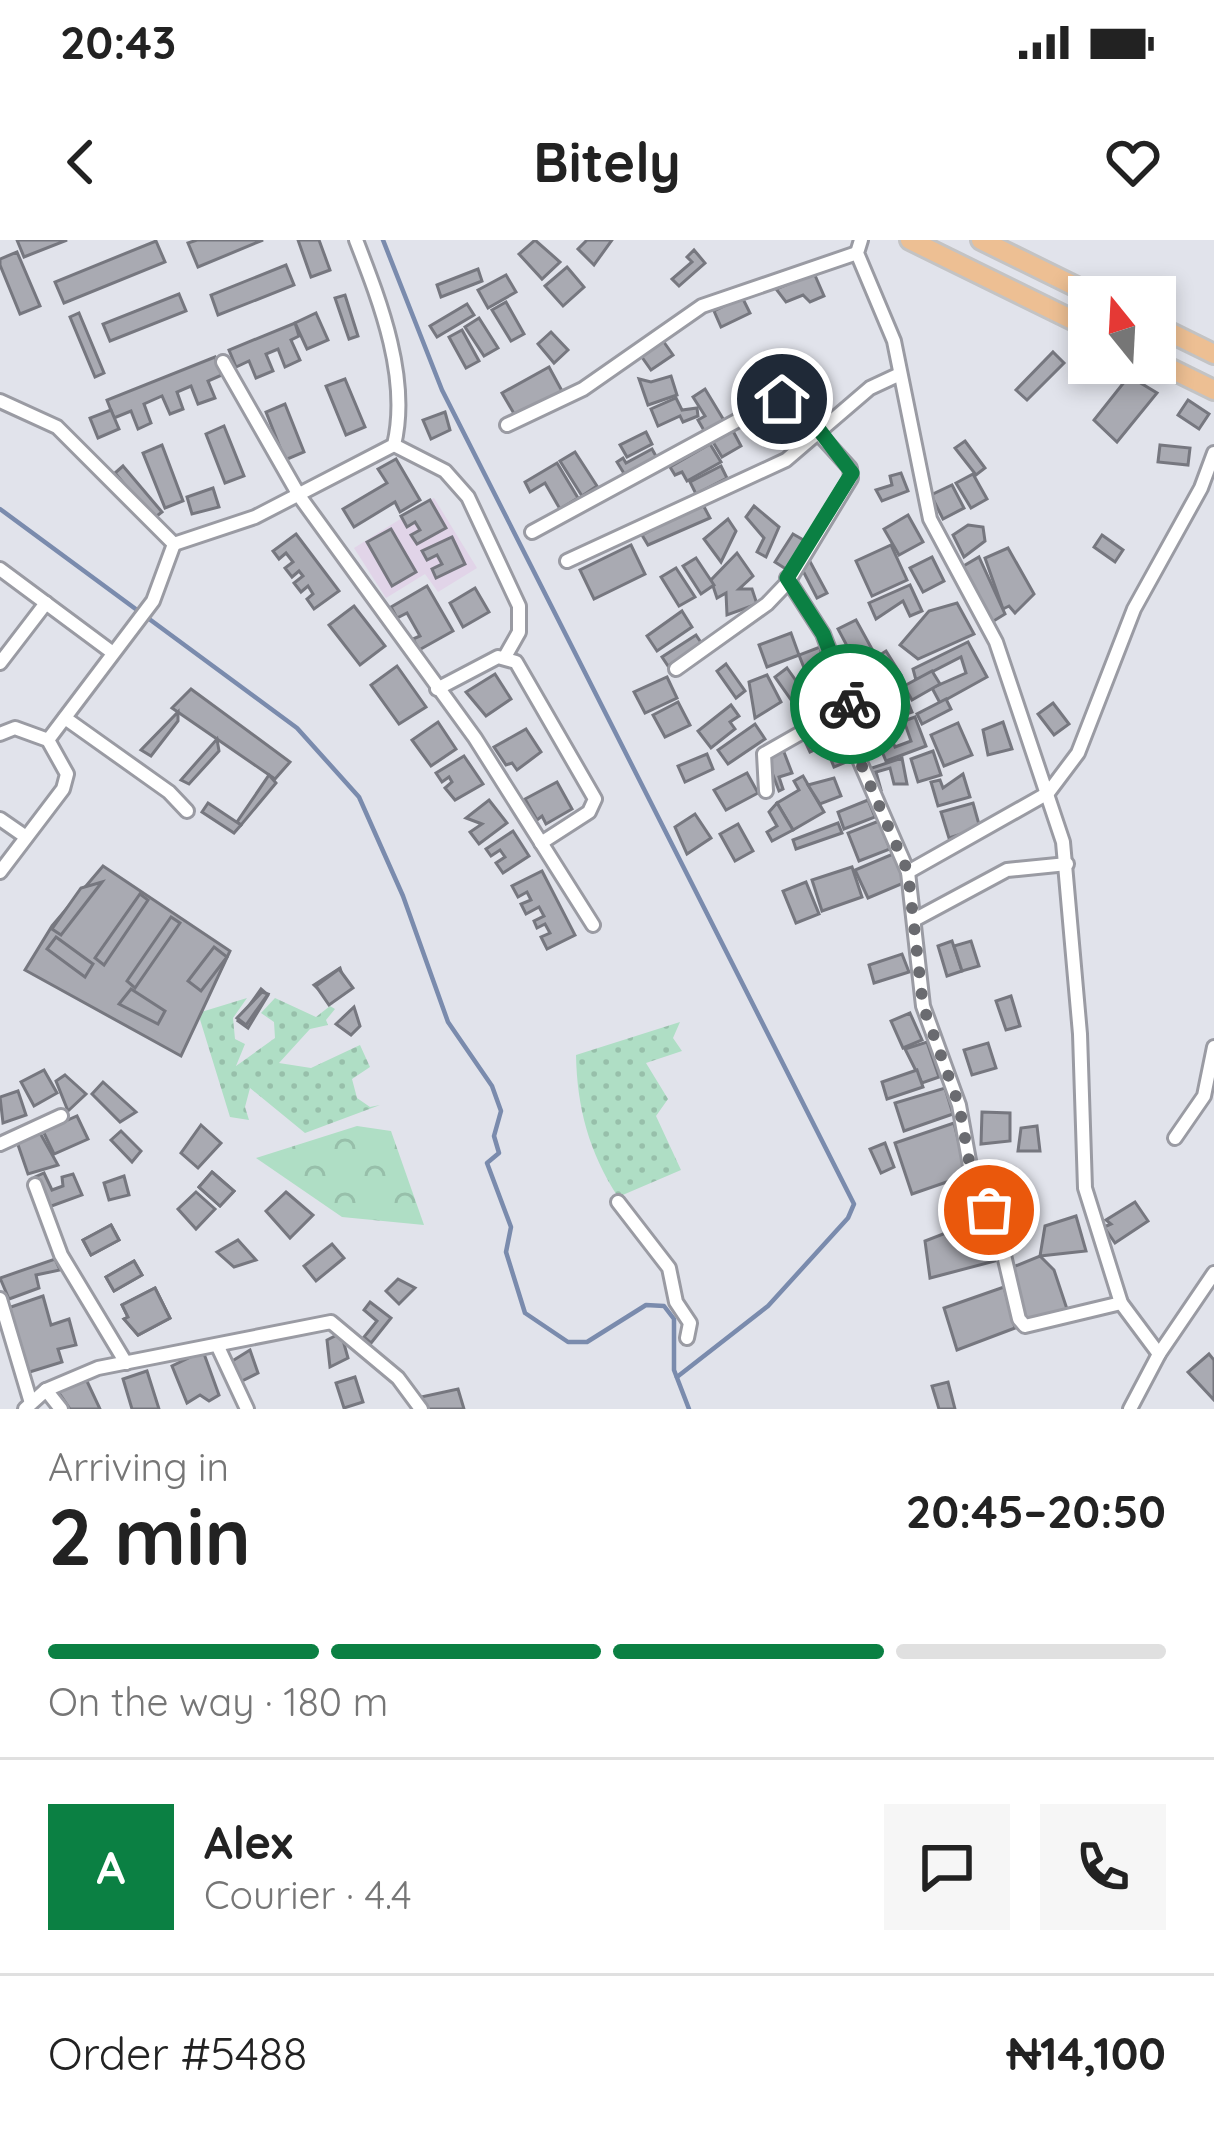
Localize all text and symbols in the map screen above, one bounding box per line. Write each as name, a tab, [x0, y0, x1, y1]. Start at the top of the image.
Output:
text: 20:43	[60, 14, 176, 70]
text: Bitely	[533, 128, 681, 196]
icon: back	[48, 129, 114, 195]
icon: heart	[1100, 129, 1166, 195]
north arrow	[1068, 276, 1176, 384]
map controls	[1068, 276, 1176, 384]
pin	[731, 348, 833, 450]
icon: home	[749, 366, 815, 432]
courier	[790, 644, 910, 764]
icon: bike	[817, 671, 883, 737]
pin	[938, 1159, 1040, 1261]
icon: bag	[956, 1177, 1022, 1243]
text: Arriving in	[48, 1442, 229, 1491]
text: 20:45–20:50	[906, 1483, 1166, 1539]
text: 2 min	[48, 1487, 251, 1585]
text: On the way · 180 m	[48, 1677, 388, 1726]
button: chat	[884, 1804, 1010, 1930]
button: phone	[1040, 1804, 1166, 1930]
text: Alex	[204, 1814, 293, 1870]
text: A	[97, 1839, 125, 1895]
text: Courier · 4.4	[204, 1870, 412, 1919]
text: Order #5488	[48, 2025, 307, 2081]
text: ₦14,100	[1007, 2025, 1166, 2081]

